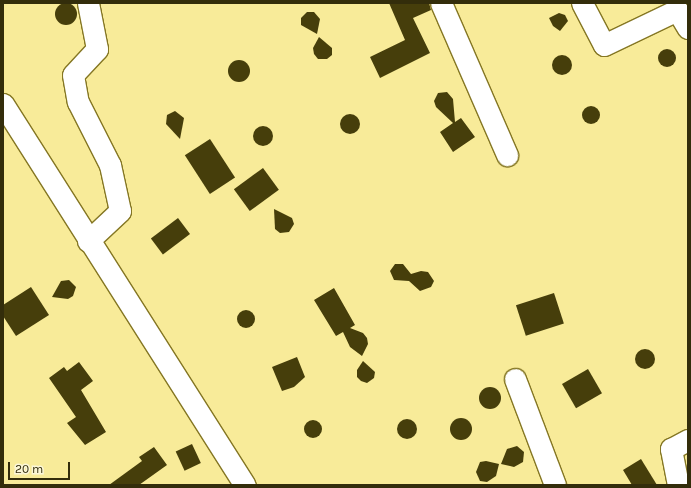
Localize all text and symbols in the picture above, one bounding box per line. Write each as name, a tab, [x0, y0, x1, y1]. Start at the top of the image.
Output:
scale bar	[10, 454, 72, 480]
text: 20 m	[15, 462, 43, 476]

